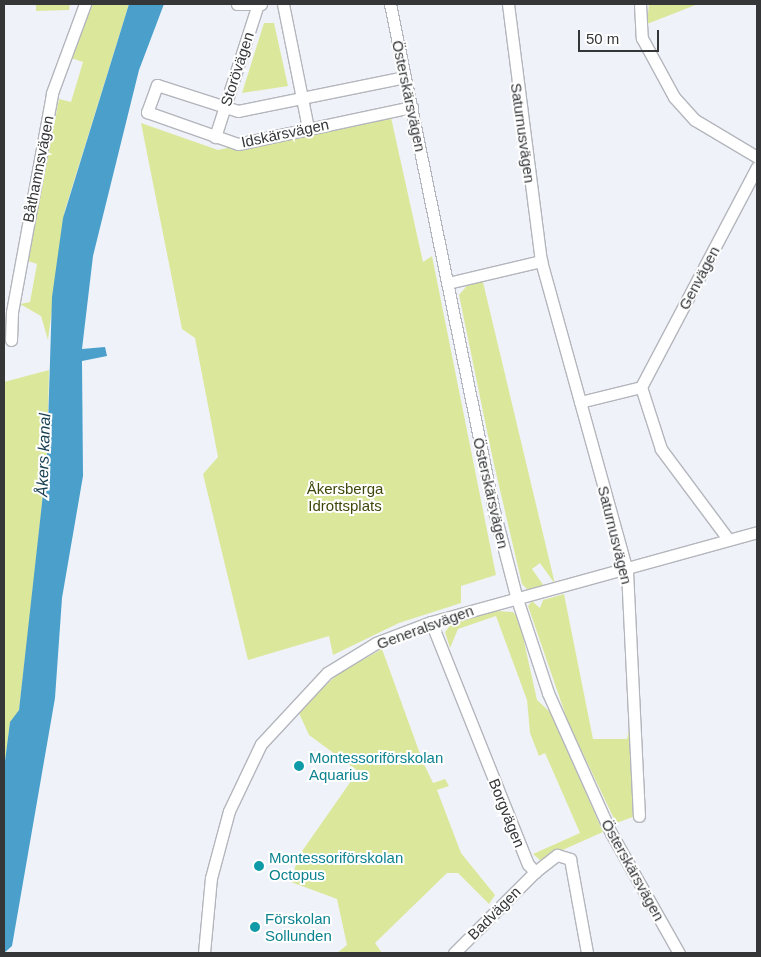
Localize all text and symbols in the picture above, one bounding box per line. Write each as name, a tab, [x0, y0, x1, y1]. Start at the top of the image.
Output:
scale bar	[581, 20, 662, 52]
street label: Storövägen	[217, 30, 257, 108]
text: 50 m	[586, 30, 619, 47]
street label: Österskärsvägen	[388, 39, 430, 153]
street label: Saturnusvägen	[507, 82, 539, 184]
street label: Båthamnsvägen	[19, 114, 57, 224]
street label: Idskärsvägen	[239, 115, 331, 151]
street label: Genvägen	[675, 243, 723, 313]
water label: Åkers kanal	[33, 413, 55, 497]
street label: Österskärsvägen	[469, 436, 513, 550]
park label: Åkersberga Idrottsplats	[307, 479, 383, 514]
street label: Saturnusvägen	[594, 484, 636, 586]
street label: Generalsvägen	[374, 601, 476, 653]
place label: Montessoriförskolan Aquarius	[309, 748, 443, 783]
marker: Montessoriförskolan Aquarius	[293, 760, 305, 772]
street label: Borgvägen	[485, 776, 529, 850]
street label: Österskärsvägen	[598, 816, 668, 924]
place label: Montessoriförskolan Octopus	[269, 848, 403, 883]
marker: Montessoriförskolan Octopus	[253, 860, 265, 872]
street label: Badvägen	[464, 883, 524, 943]
place label: Förskolan Sollunden	[265, 909, 332, 944]
marker: Förskolan Sollunden	[249, 921, 261, 933]

